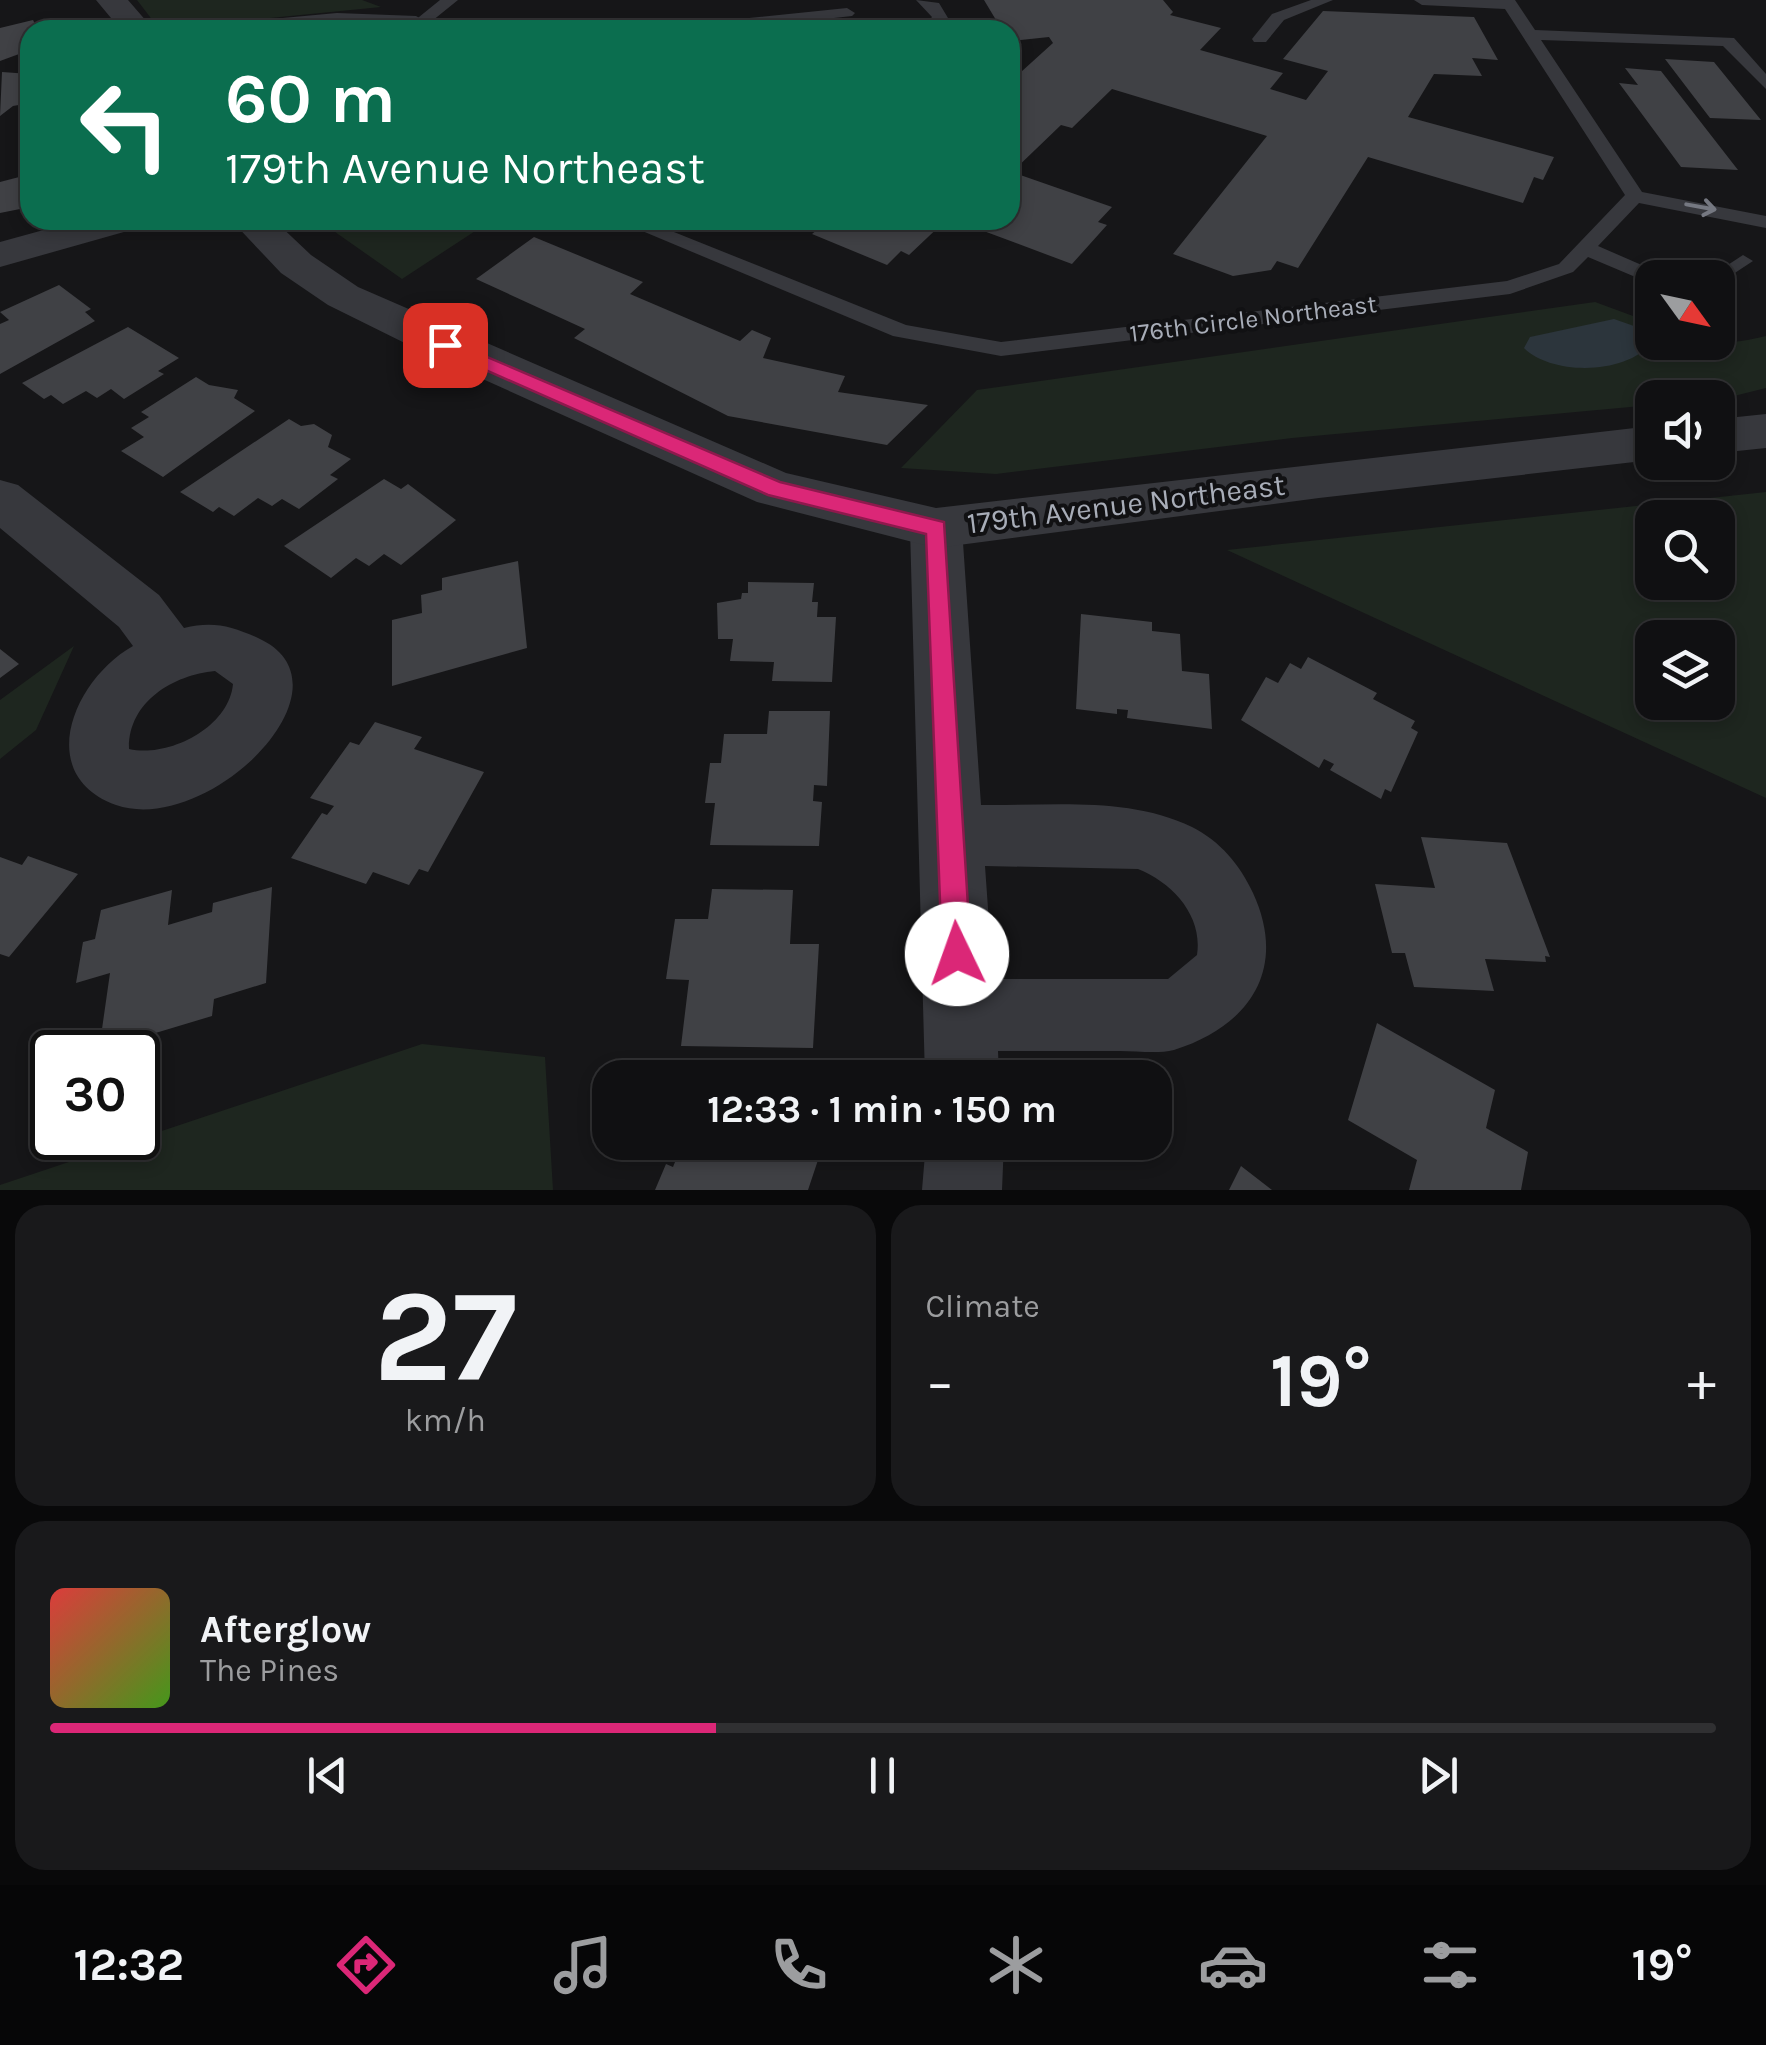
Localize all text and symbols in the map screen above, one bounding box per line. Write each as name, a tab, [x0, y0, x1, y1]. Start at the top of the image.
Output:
text: 60 m	[225, 58, 396, 140]
icon: left	[60, 60, 190, 190]
text: 179th Avenue Northeast	[225, 142, 705, 194]
one-way arrow	[1684, 198, 1717, 217]
north arrow	[1635, 260, 1735, 360]
map controls	[1635, 260, 1735, 720]
street label: 176th Circle Northeast	[1128, 289, 1378, 348]
pin	[403, 303, 488, 388]
icon: arrive	[418, 318, 473, 373]
button: sound	[1635, 380, 1735, 480]
street label: 179th Avenue Northeast	[965, 467, 1287, 541]
button: search	[1635, 500, 1735, 600]
button: layers	[1635, 620, 1735, 720]
position arrow	[905, 902, 1009, 1006]
speed limit sign: 30	[30, 1030, 160, 1160]
text: 12:33 · 1 min · 150 m	[707, 1087, 1057, 1132]
text: 27	[374, 1261, 517, 1413]
text: Climate	[926, 1288, 1040, 1325]
text: 19°	[1270, 1337, 1372, 1425]
text: −	[926, 1350, 954, 1414]
text: +	[1687, 1350, 1716, 1414]
text: km/h	[405, 1402, 486, 1439]
text: Afterglow	[200, 1607, 371, 1652]
text: The Pines	[200, 1652, 339, 1689]
icon: previous	[300, 1748, 355, 1803]
icon: pause	[855, 1748, 910, 1803]
icon: next	[1411, 1748, 1466, 1803]
icon: directions	[331, 1930, 401, 2000]
icon: music	[548, 1930, 618, 2000]
icon: phone	[764, 1930, 834, 2000]
icon: climate	[981, 1930, 1051, 2000]
icon: car	[1198, 1930, 1268, 2000]
icon: filters	[1415, 1930, 1485, 2000]
text: 12:32	[73, 1939, 184, 1991]
text: 19°	[1632, 1939, 1693, 1991]

